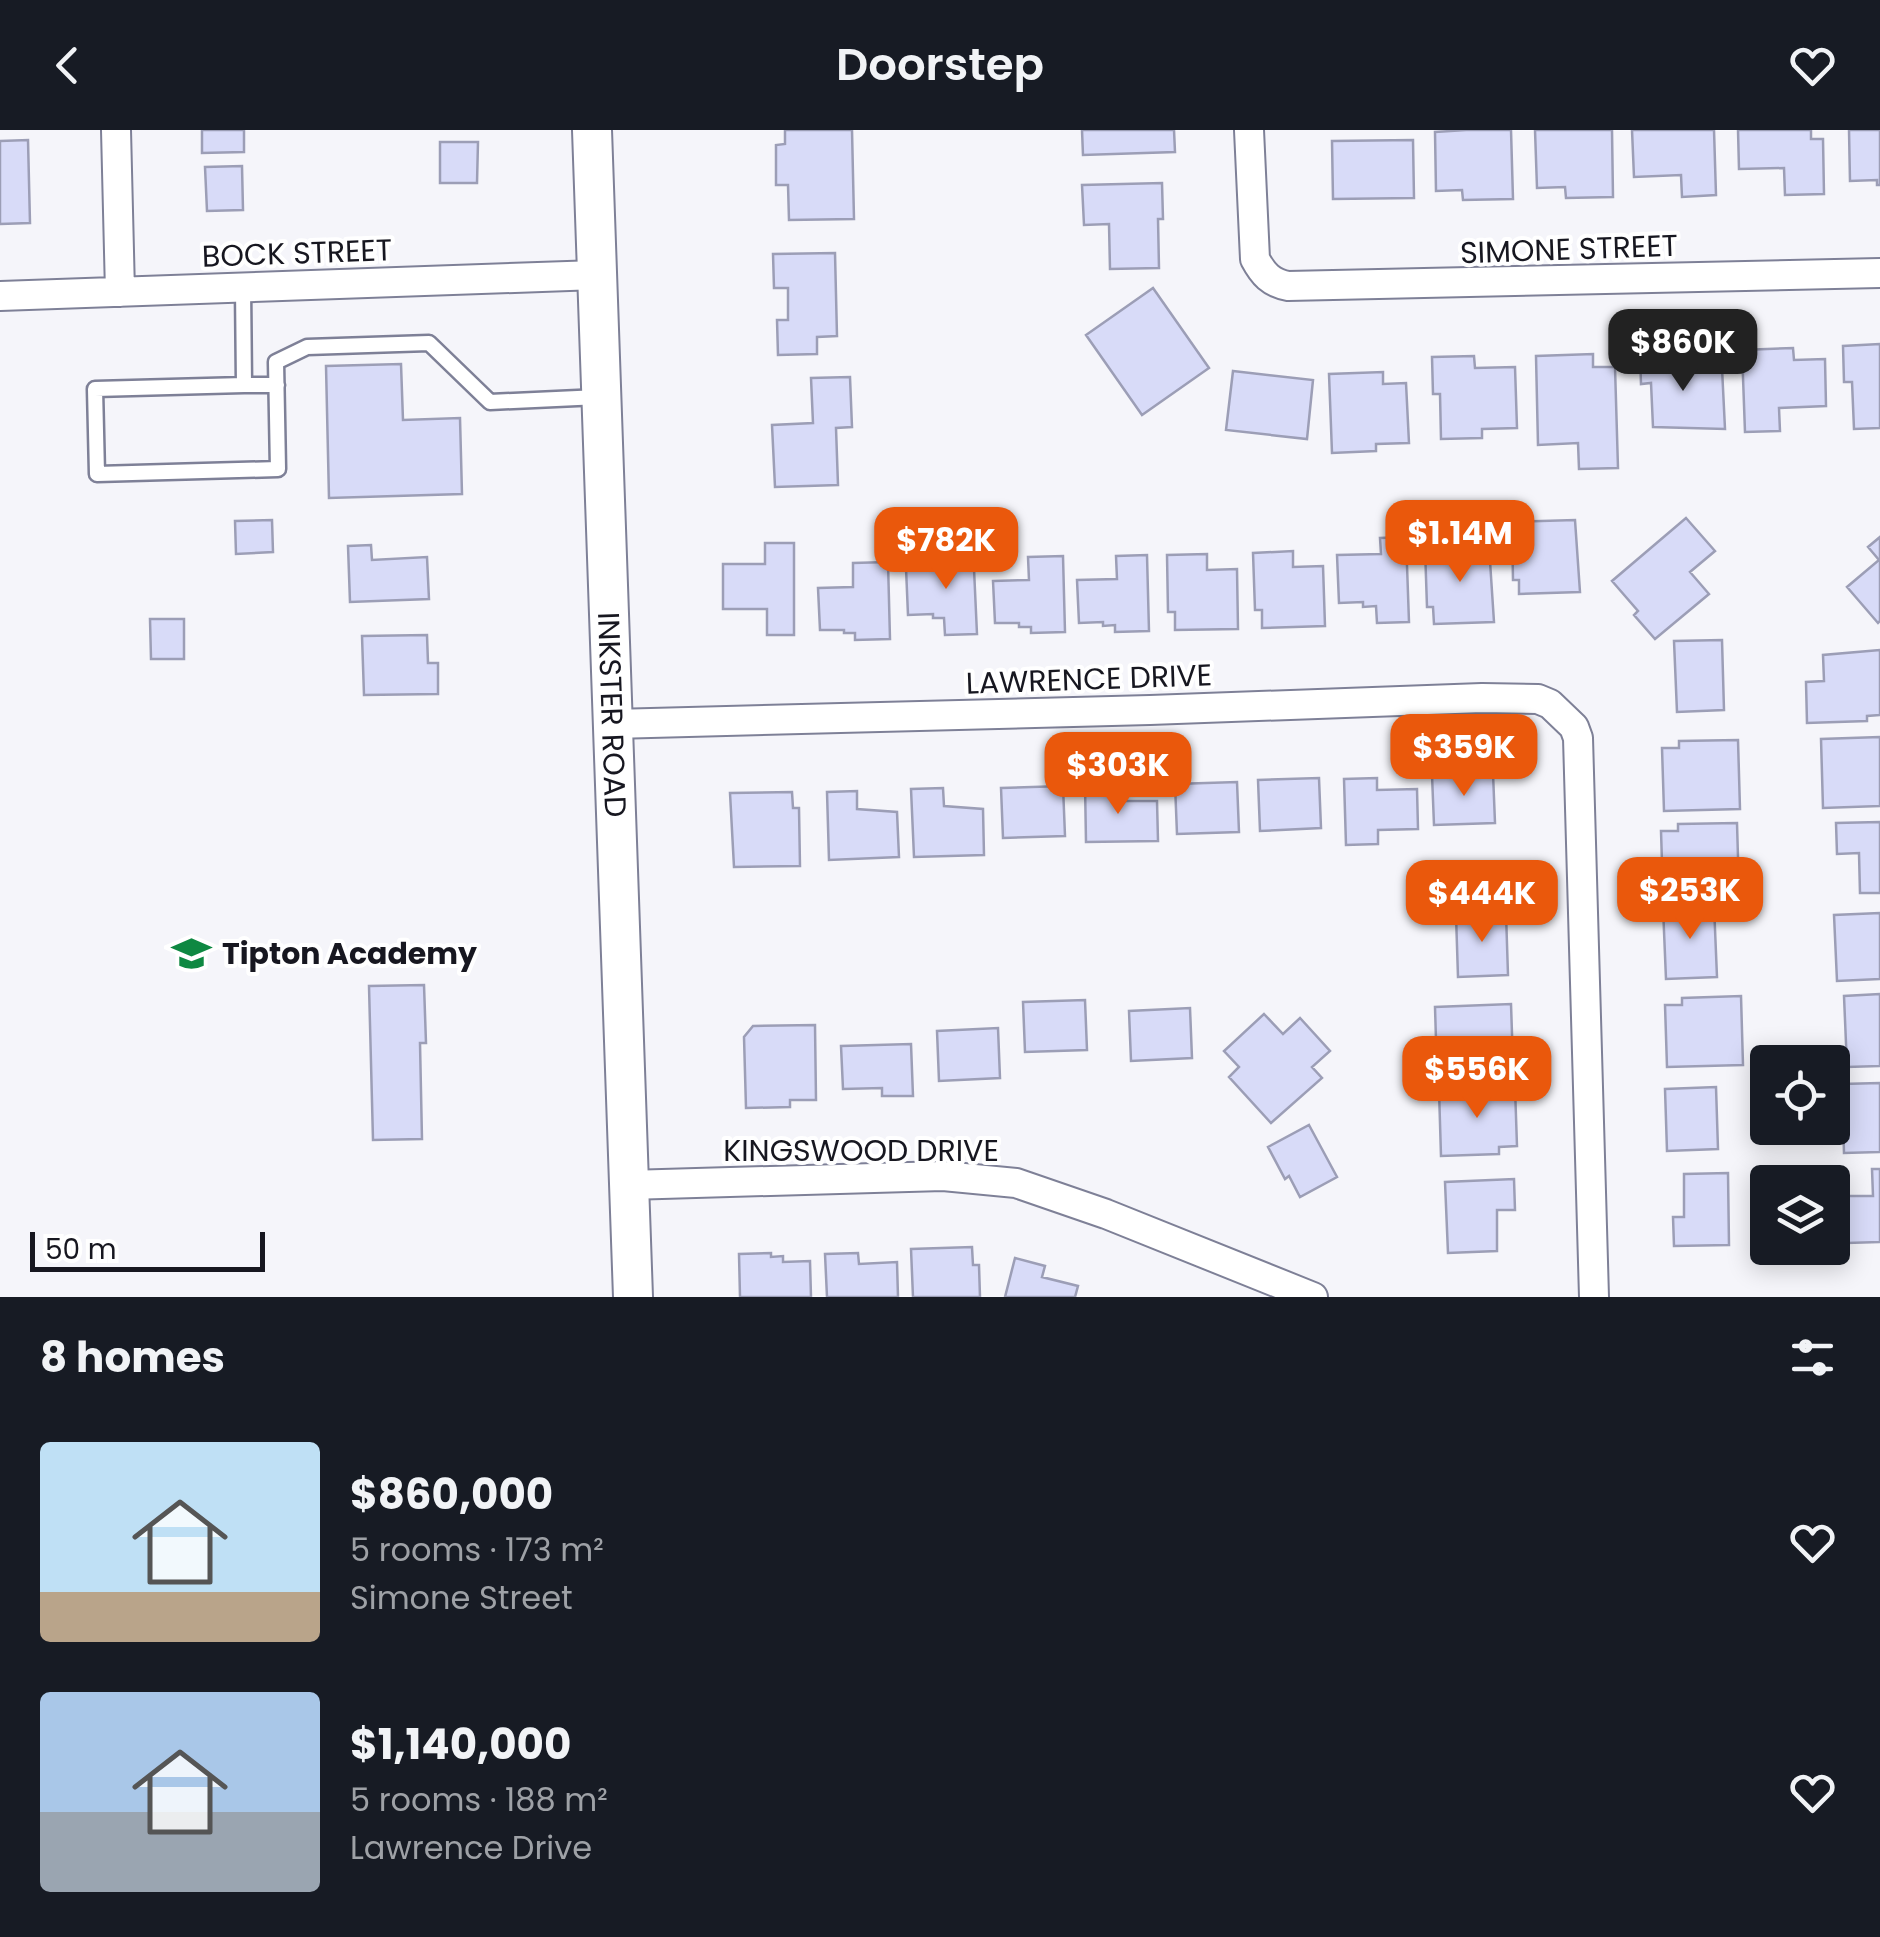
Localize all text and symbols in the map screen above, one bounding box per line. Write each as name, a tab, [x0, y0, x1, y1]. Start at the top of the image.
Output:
text: Doorstep	[836, 33, 1044, 96]
icon: back	[40, 38, 95, 93]
icon: heart	[1785, 38, 1840, 93]
street label: SIMONE STREET	[1459, 224, 1679, 274]
street label: BOCK STREET	[201, 228, 393, 278]
pin: $860K	[1613, 309, 1753, 394]
text: $860K	[1630, 319, 1736, 364]
pin: $1.14M	[1379, 500, 1541, 585]
pin: $782K	[876, 507, 1016, 592]
text: $1.14M	[1407, 510, 1513, 555]
text: $782K	[896, 517, 996, 562]
street label: INKSTER ROAD	[587, 611, 638, 818]
street label: LAWRENCE DRIVE	[965, 653, 1213, 705]
pin: $359K	[1394, 714, 1534, 799]
text: $359K	[1412, 724, 1516, 769]
pin: $303K	[1048, 732, 1188, 817]
text: $303K	[1067, 742, 1169, 787]
pin: $253K	[1620, 857, 1760, 942]
pin: $444K	[1412, 860, 1552, 945]
text: $253K	[1639, 867, 1741, 912]
text: $444K	[1428, 870, 1536, 915]
school or university icon: Tipton Academy	[171, 932, 213, 974]
place label: Tipton Academy	[222, 932, 477, 975]
pin: $556K	[1407, 1036, 1547, 1121]
map controls	[1750, 1045, 1850, 1265]
button: locate	[1750, 1045, 1850, 1145]
text: $556K	[1424, 1046, 1530, 1091]
street label: KINGSWOOD DRIVE	[723, 1129, 999, 1172]
button: layers	[1750, 1165, 1850, 1265]
scale bar	[30, 1227, 265, 1272]
text: 50 m	[45, 1230, 116, 1269]
text: 8 homes	[40, 1328, 225, 1387]
icon: filters	[1785, 1330, 1840, 1385]
text: $860,000	[350, 1465, 553, 1524]
icon: home	[120, 1482, 240, 1602]
icon: heart	[1785, 1515, 1840, 1570]
text: 5 rooms · 173 m²	[350, 1527, 604, 1572]
text: Simone Street	[350, 1575, 573, 1620]
text: $1,140,000	[350, 1715, 571, 1774]
icon: home	[120, 1732, 240, 1852]
icon: heart	[1785, 1765, 1840, 1820]
text: 5 rooms · 188 m²	[350, 1777, 608, 1822]
text: Lawrence Drive	[350, 1825, 592, 1870]

